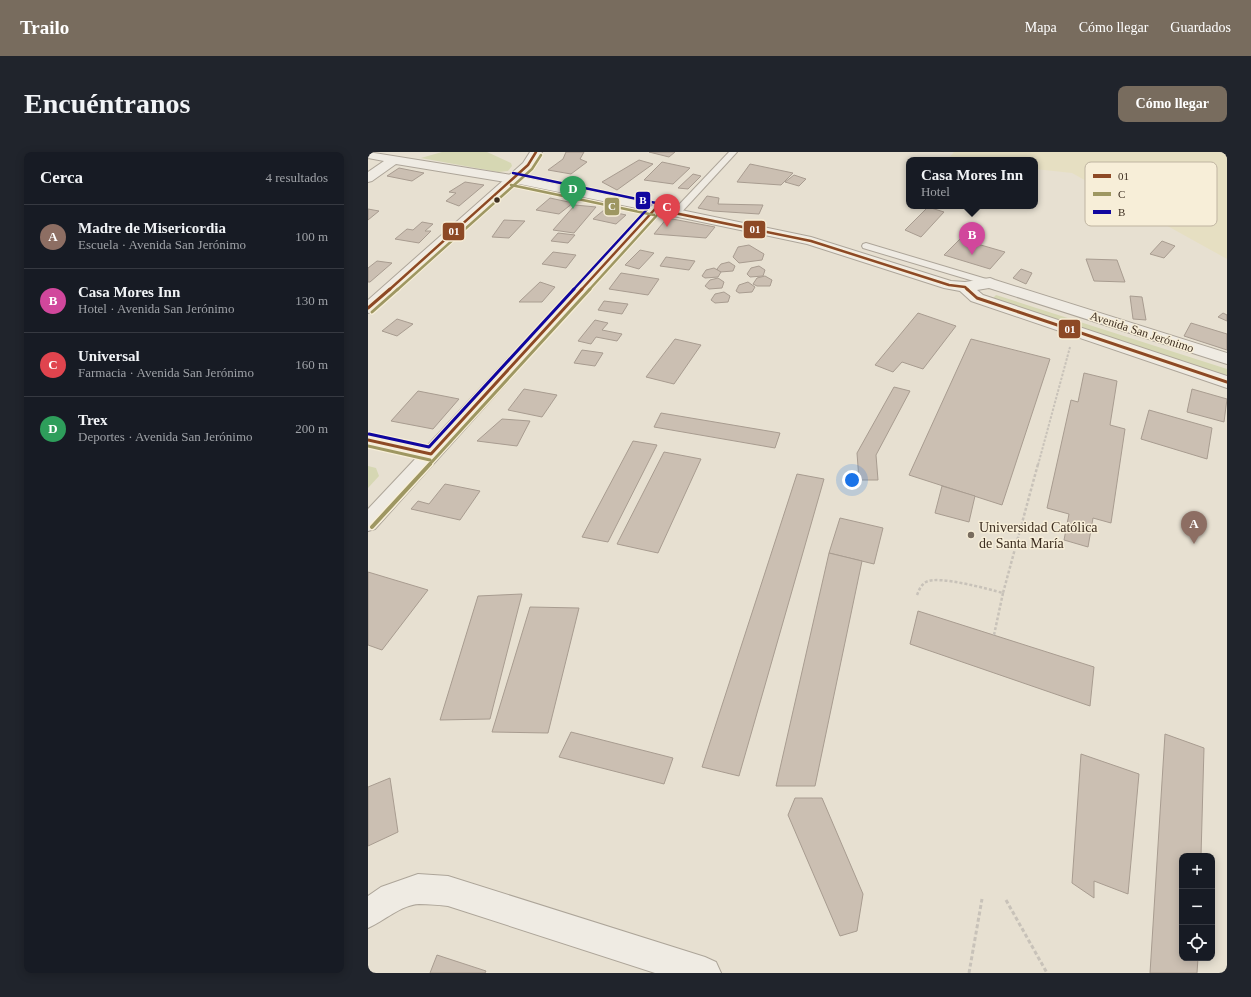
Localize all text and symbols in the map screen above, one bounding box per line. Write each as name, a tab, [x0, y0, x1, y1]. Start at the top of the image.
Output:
text: Trailo	[20, 17, 69, 38]
text: Mapa	[1025, 20, 1057, 35]
text: Cómo llegar	[1079, 20, 1148, 35]
text: Guardados	[1170, 20, 1231, 35]
button: Cómo llegar	[1118, 86, 1227, 122]
text: Encuéntranos	[24, 88, 190, 119]
popup	[906, 157, 1038, 209]
legend	[1085, 162, 1217, 226]
text: Casa Mores Inn	[921, 167, 1023, 183]
text: Cerca	[40, 168, 83, 187]
text: 4 resultados	[266, 170, 328, 185]
text: 01	[1118, 170, 1129, 182]
pin: D	[560, 176, 586, 209]
text: Hotel	[921, 184, 950, 199]
text: C	[1118, 188, 1125, 200]
line badge: B	[635, 191, 651, 210]
text: B	[639, 194, 647, 206]
pin: C	[654, 194, 680, 227]
unlabelled marker	[492, 195, 502, 205]
line badge: C	[604, 197, 620, 216]
text: C	[608, 200, 616, 212]
text: B	[1118, 206, 1125, 218]
text: Madre de Misericordia	[78, 220, 226, 236]
line badge: 01	[743, 220, 766, 239]
line badge: 01	[442, 222, 465, 241]
pin: B	[959, 222, 985, 255]
text: 01	[750, 223, 761, 235]
text: 01	[449, 225, 460, 237]
text: A	[48, 229, 58, 244]
text: 100 m	[295, 229, 328, 244]
text: Escuela · Avenida San Jerónimo	[78, 237, 246, 252]
text: Casa Mores Inn	[78, 284, 180, 300]
text: B	[49, 293, 57, 308]
text: 130 m	[295, 293, 328, 308]
text: Hotel · Avenida San Jerónimo	[78, 301, 234, 316]
street label: Avenida San Jerónimo	[1088, 309, 1196, 355]
line badge: 01	[1058, 319, 1081, 339]
text: 01	[1065, 323, 1076, 335]
text: Universal	[78, 348, 140, 364]
text: C	[48, 357, 58, 372]
text: 160 m	[295, 357, 328, 372]
text: Farmacia · Avenida San Jerónimo	[78, 365, 254, 380]
text: Trex	[78, 412, 107, 428]
text: D	[48, 421, 58, 436]
text: 200 m	[295, 421, 328, 436]
text: Deportes · Avenida San Jerónimo	[78, 429, 253, 444]
your location	[842, 470, 862, 490]
pin: A	[1181, 511, 1207, 544]
place label: Universidad Católica de Santa María	[979, 520, 1098, 551]
marker: Universidad Católica de Santa María	[966, 530, 976, 540]
map controls	[1179, 853, 1215, 961]
button: +	[1179, 853, 1215, 889]
button: −	[1179, 889, 1215, 925]
button: locate	[1179, 925, 1215, 961]

